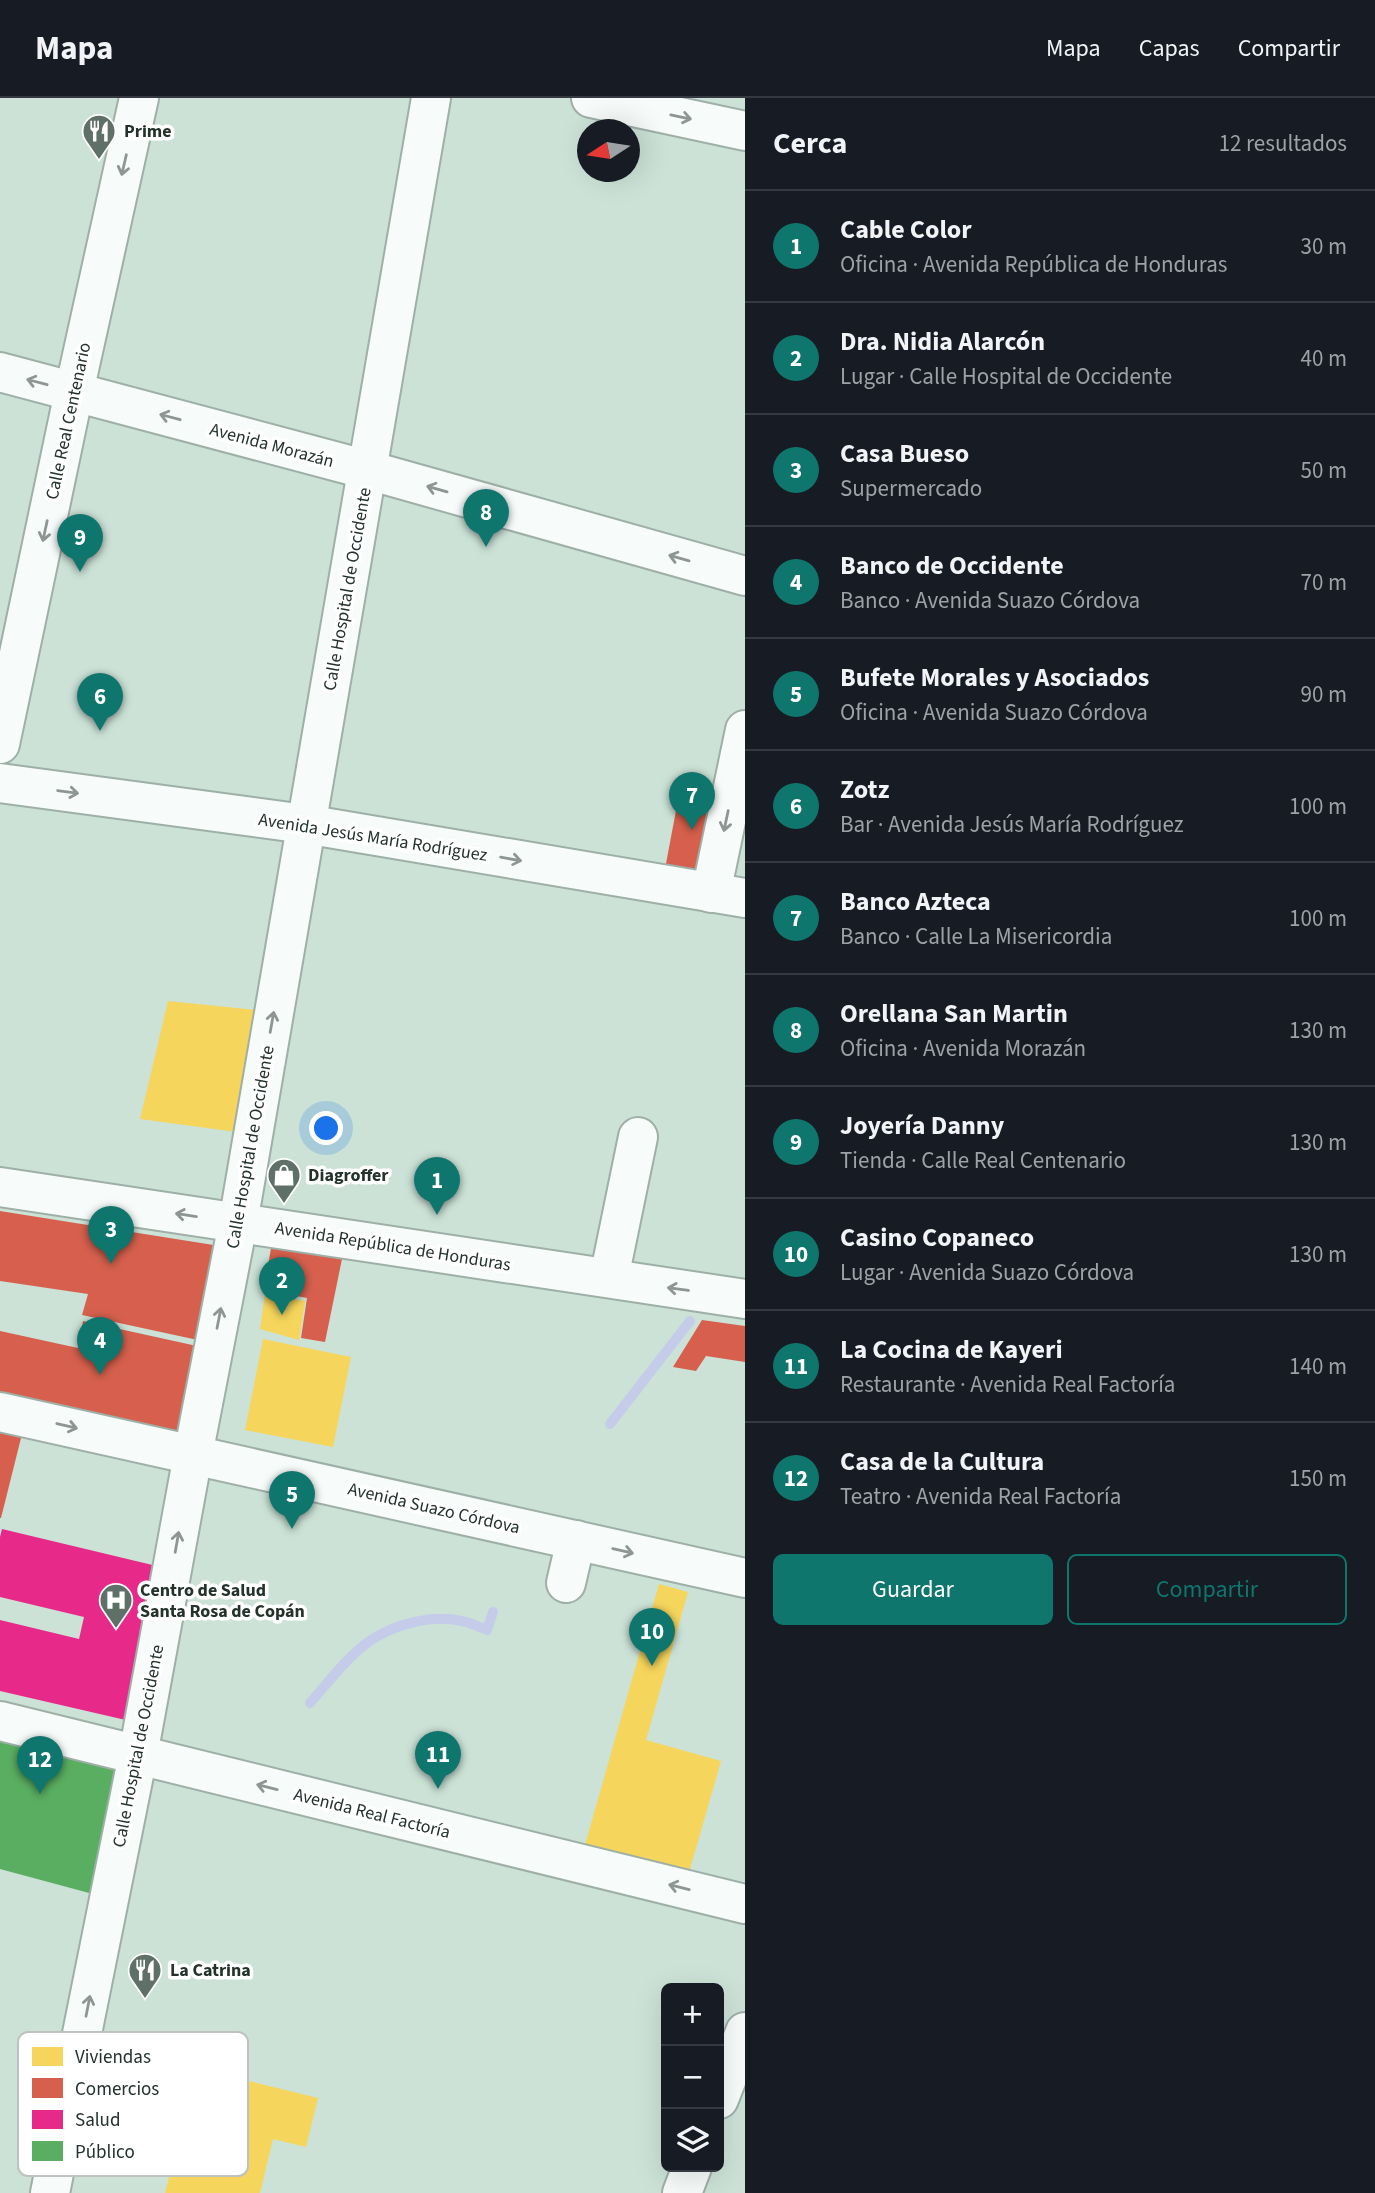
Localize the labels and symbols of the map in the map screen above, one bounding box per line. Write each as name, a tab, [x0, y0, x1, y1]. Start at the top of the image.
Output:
one-way arrow	[669, 111, 692, 125]
restaurant icon: Prime	[80, 112, 118, 161]
place label: Prime	[124, 119, 172, 144]
north arrow	[577, 119, 640, 182]
one-way arrow	[117, 153, 131, 176]
street label: Calle Real Centenario	[40, 340, 97, 502]
one-way arrow	[26, 375, 49, 388]
one-way arrow	[159, 410, 181, 423]
street label: Avenida Morazán	[207, 417, 337, 474]
one-way arrow	[426, 482, 448, 495]
street label: Calle Hospital de Occidente	[317, 485, 378, 693]
pin: 8	[463, 489, 509, 547]
pin: 9	[57, 514, 103, 572]
one-way arrow	[37, 519, 51, 542]
one-way arrow	[668, 550, 690, 563]
pin: 6	[77, 673, 123, 731]
pin: 7	[669, 772, 715, 830]
one-way arrow	[56, 786, 78, 799]
street label: Avenida Jesús María Rodríguez	[257, 807, 489, 868]
one-way arrow	[719, 809, 733, 832]
one-way arrow	[499, 853, 521, 866]
one-way arrow	[266, 1011, 279, 1034]
street label: Calle Hospital de Occidente	[220, 1043, 281, 1251]
your location	[309, 1111, 343, 1145]
shop icon: Diagroffer	[265, 1156, 303, 1205]
pin: 1	[414, 1157, 460, 1215]
place label: Diagroffer	[308, 1163, 389, 1188]
pin: 3	[88, 1206, 134, 1264]
one-way arrow	[175, 1208, 198, 1221]
street label: Avenida República de Honduras	[273, 1216, 513, 1277]
pin: 2	[259, 1257, 305, 1315]
one-way arrow	[667, 1282, 689, 1295]
one-way arrow	[213, 1307, 227, 1330]
pin: 4	[77, 1317, 123, 1375]
one-way arrow	[55, 1420, 78, 1434]
pin: 5	[269, 1471, 315, 1529]
street label: Avenida Suazo Córdova	[345, 1477, 522, 1540]
one-way arrow	[170, 1531, 184, 1554]
one-way arrow	[612, 1545, 634, 1558]
place label: Centro de Salud Santa Rosa de Copán	[140, 1578, 305, 1624]
hospital icon: Centro de Salud Santa Rosa de Copán	[97, 1581, 135, 1630]
pin: 10	[629, 1608, 675, 1666]
street label: Calle Hospital de Occidente	[107, 1643, 170, 1850]
pin: 11	[415, 1731, 461, 1789]
pin: 12	[17, 1736, 63, 1794]
one-way arrow	[256, 1780, 279, 1793]
street label: Avenida Real Factoría	[291, 1782, 453, 1845]
one-way arrow	[668, 1880, 691, 1893]
restaurant icon: La Catrina	[126, 1951, 164, 2000]
place label: La Catrina	[170, 1958, 251, 1983]
one-way arrow	[81, 1995, 95, 2018]
legend	[18, 2032, 248, 2176]
text: Viviendas	[75, 2044, 151, 2071]
text: Comercios	[75, 2076, 159, 2103]
text: Salud	[75, 2107, 120, 2134]
text: Público	[75, 2139, 135, 2166]

